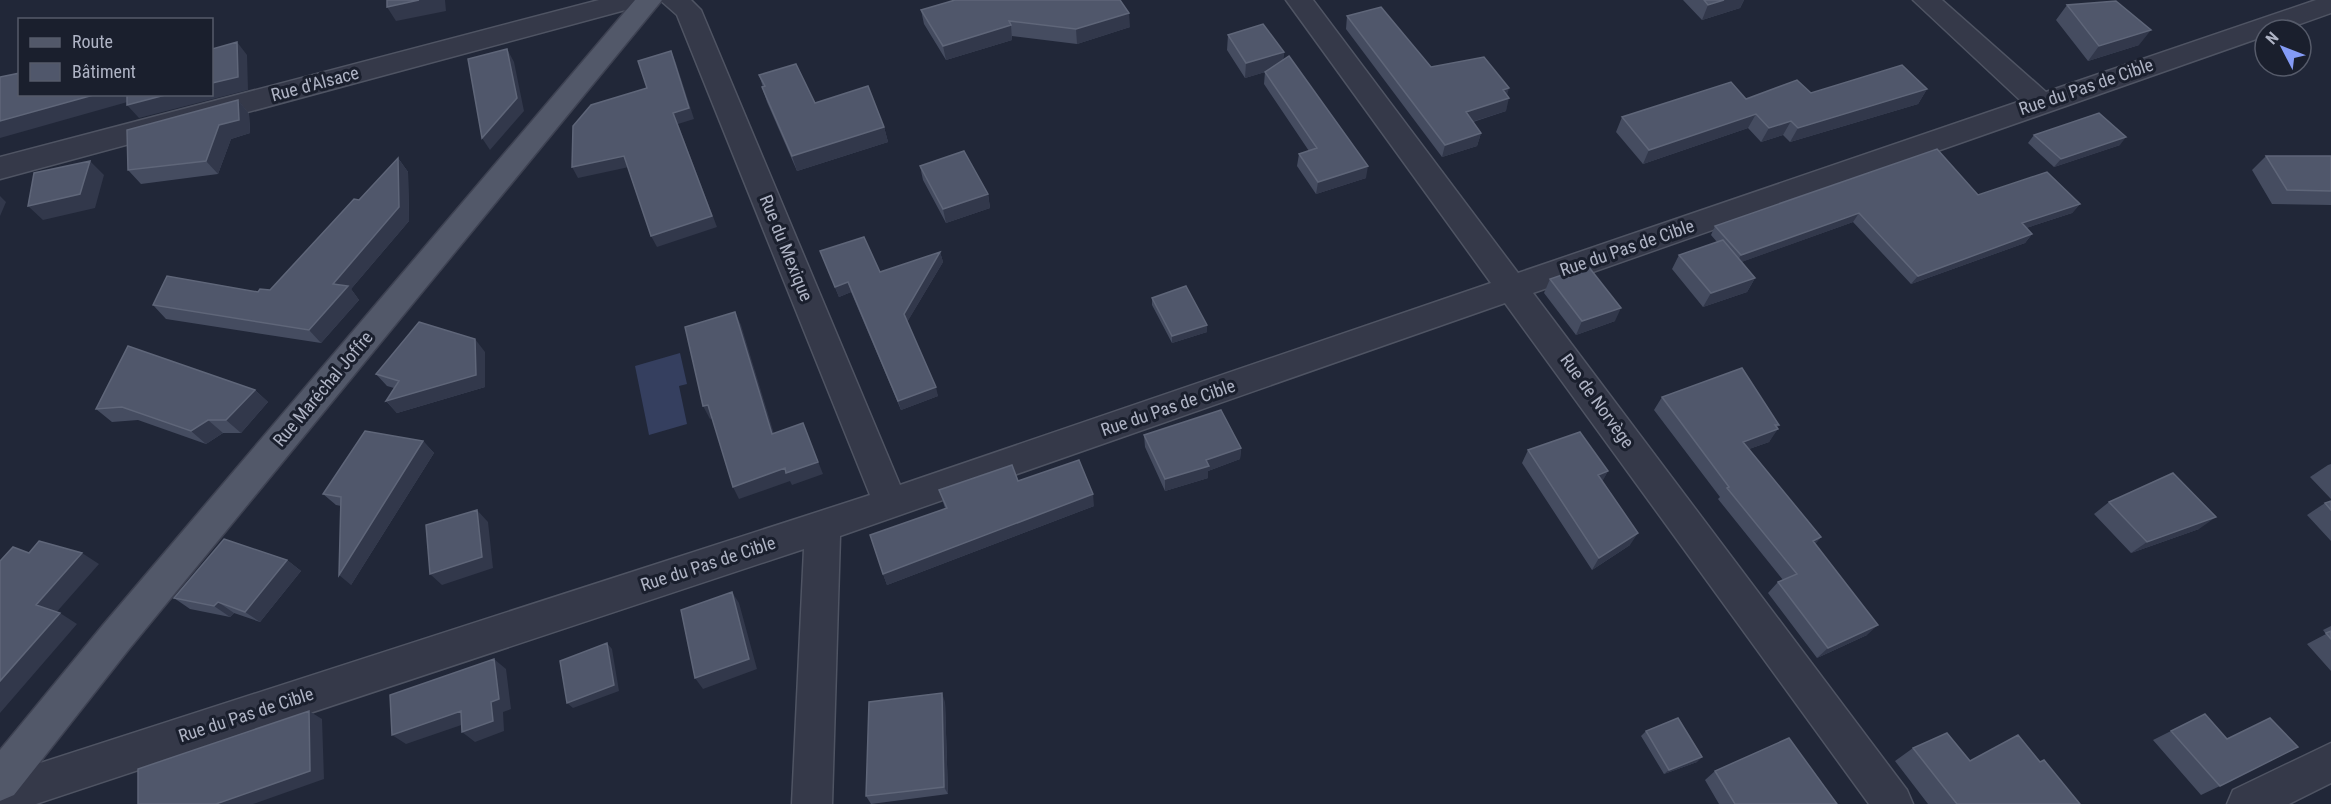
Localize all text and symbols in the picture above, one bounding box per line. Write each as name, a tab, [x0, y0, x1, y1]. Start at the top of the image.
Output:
legend	[18, 18, 213, 96]
north arrow	[2253, 18, 2313, 78]
text: N	[2262, 28, 2283, 48]
text: Route	[72, 31, 113, 52]
street label: Rue du Pas de Cible	[2016, 54, 2156, 119]
text: Bâtiment	[72, 61, 136, 82]
street label: Rue d'Alsace	[269, 62, 361, 105]
street label: Rue du Mexique	[756, 192, 817, 304]
street label: Rue du Pas de Cible	[1557, 215, 1697, 280]
street label: Rue Maréchal Joffre	[268, 327, 377, 450]
street label: Rue de Norvège	[1556, 349, 1639, 452]
street label: Rue du Pas de Cible	[1098, 375, 1238, 440]
street label: Rue du Pas de Cible	[638, 532, 778, 595]
street label: Rue du Pas de Cible	[176, 683, 316, 746]

